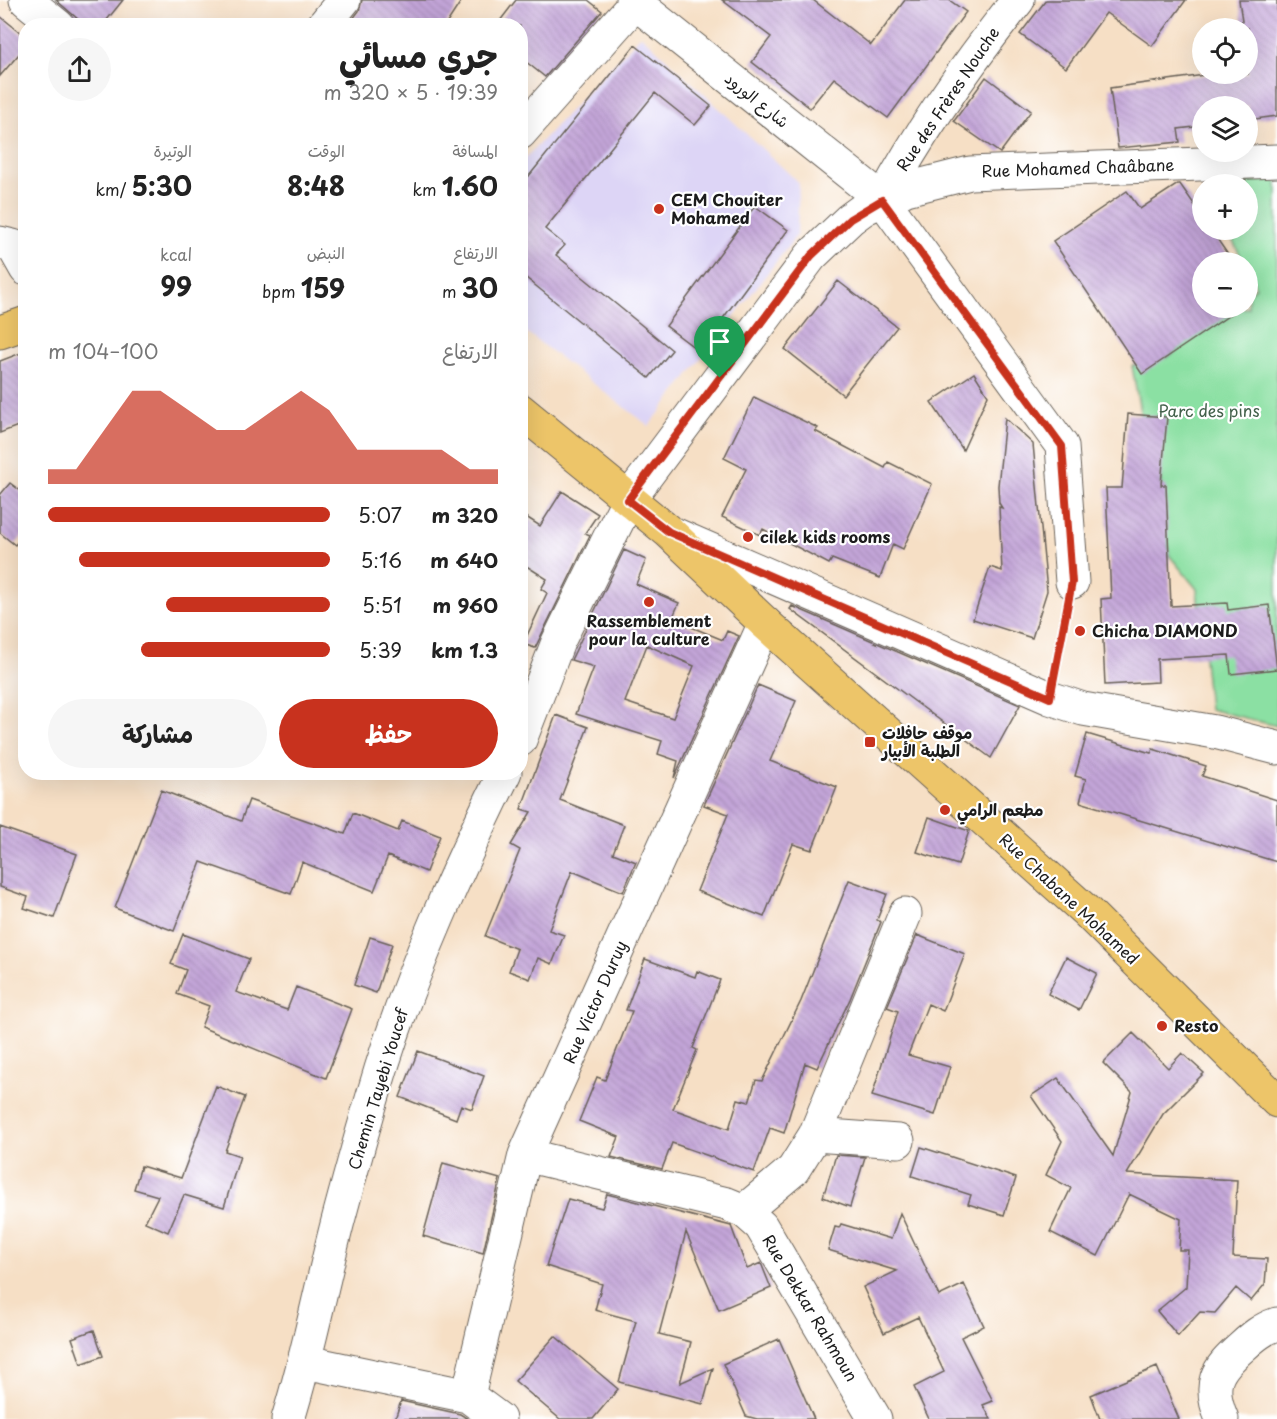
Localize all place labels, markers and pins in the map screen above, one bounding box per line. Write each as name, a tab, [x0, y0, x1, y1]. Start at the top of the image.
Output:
place label: CEM Chouiter Mohamed	[671, 187, 783, 229]
marker: CEM Chouiter Mohamed	[652, 202, 666, 216]
pin	[694, 316, 745, 378]
place label: cilek kids rooms	[760, 524, 891, 548]
marker: cilek kids rooms	[741, 530, 755, 544]
marker: Rassemblement pour la culture	[642, 595, 656, 609]
place label: Rassemblement pour la culture	[587, 608, 712, 650]
place label: Chicha DIAMOND	[1092, 618, 1238, 642]
marker: Chicha DIAMOND	[1073, 624, 1087, 638]
place label: موقف حافلات الطلبة الأبيار	[880, 720, 972, 762]
marker: موقف حافلات الطلبة الأبيار	[863, 735, 877, 749]
place label: مطعم الرامي	[957, 797, 1044, 825]
marker: مطعم الرامي	[938, 803, 952, 817]
place label: Resto	[1174, 1013, 1218, 1037]
marker: Resto	[1155, 1019, 1169, 1033]

